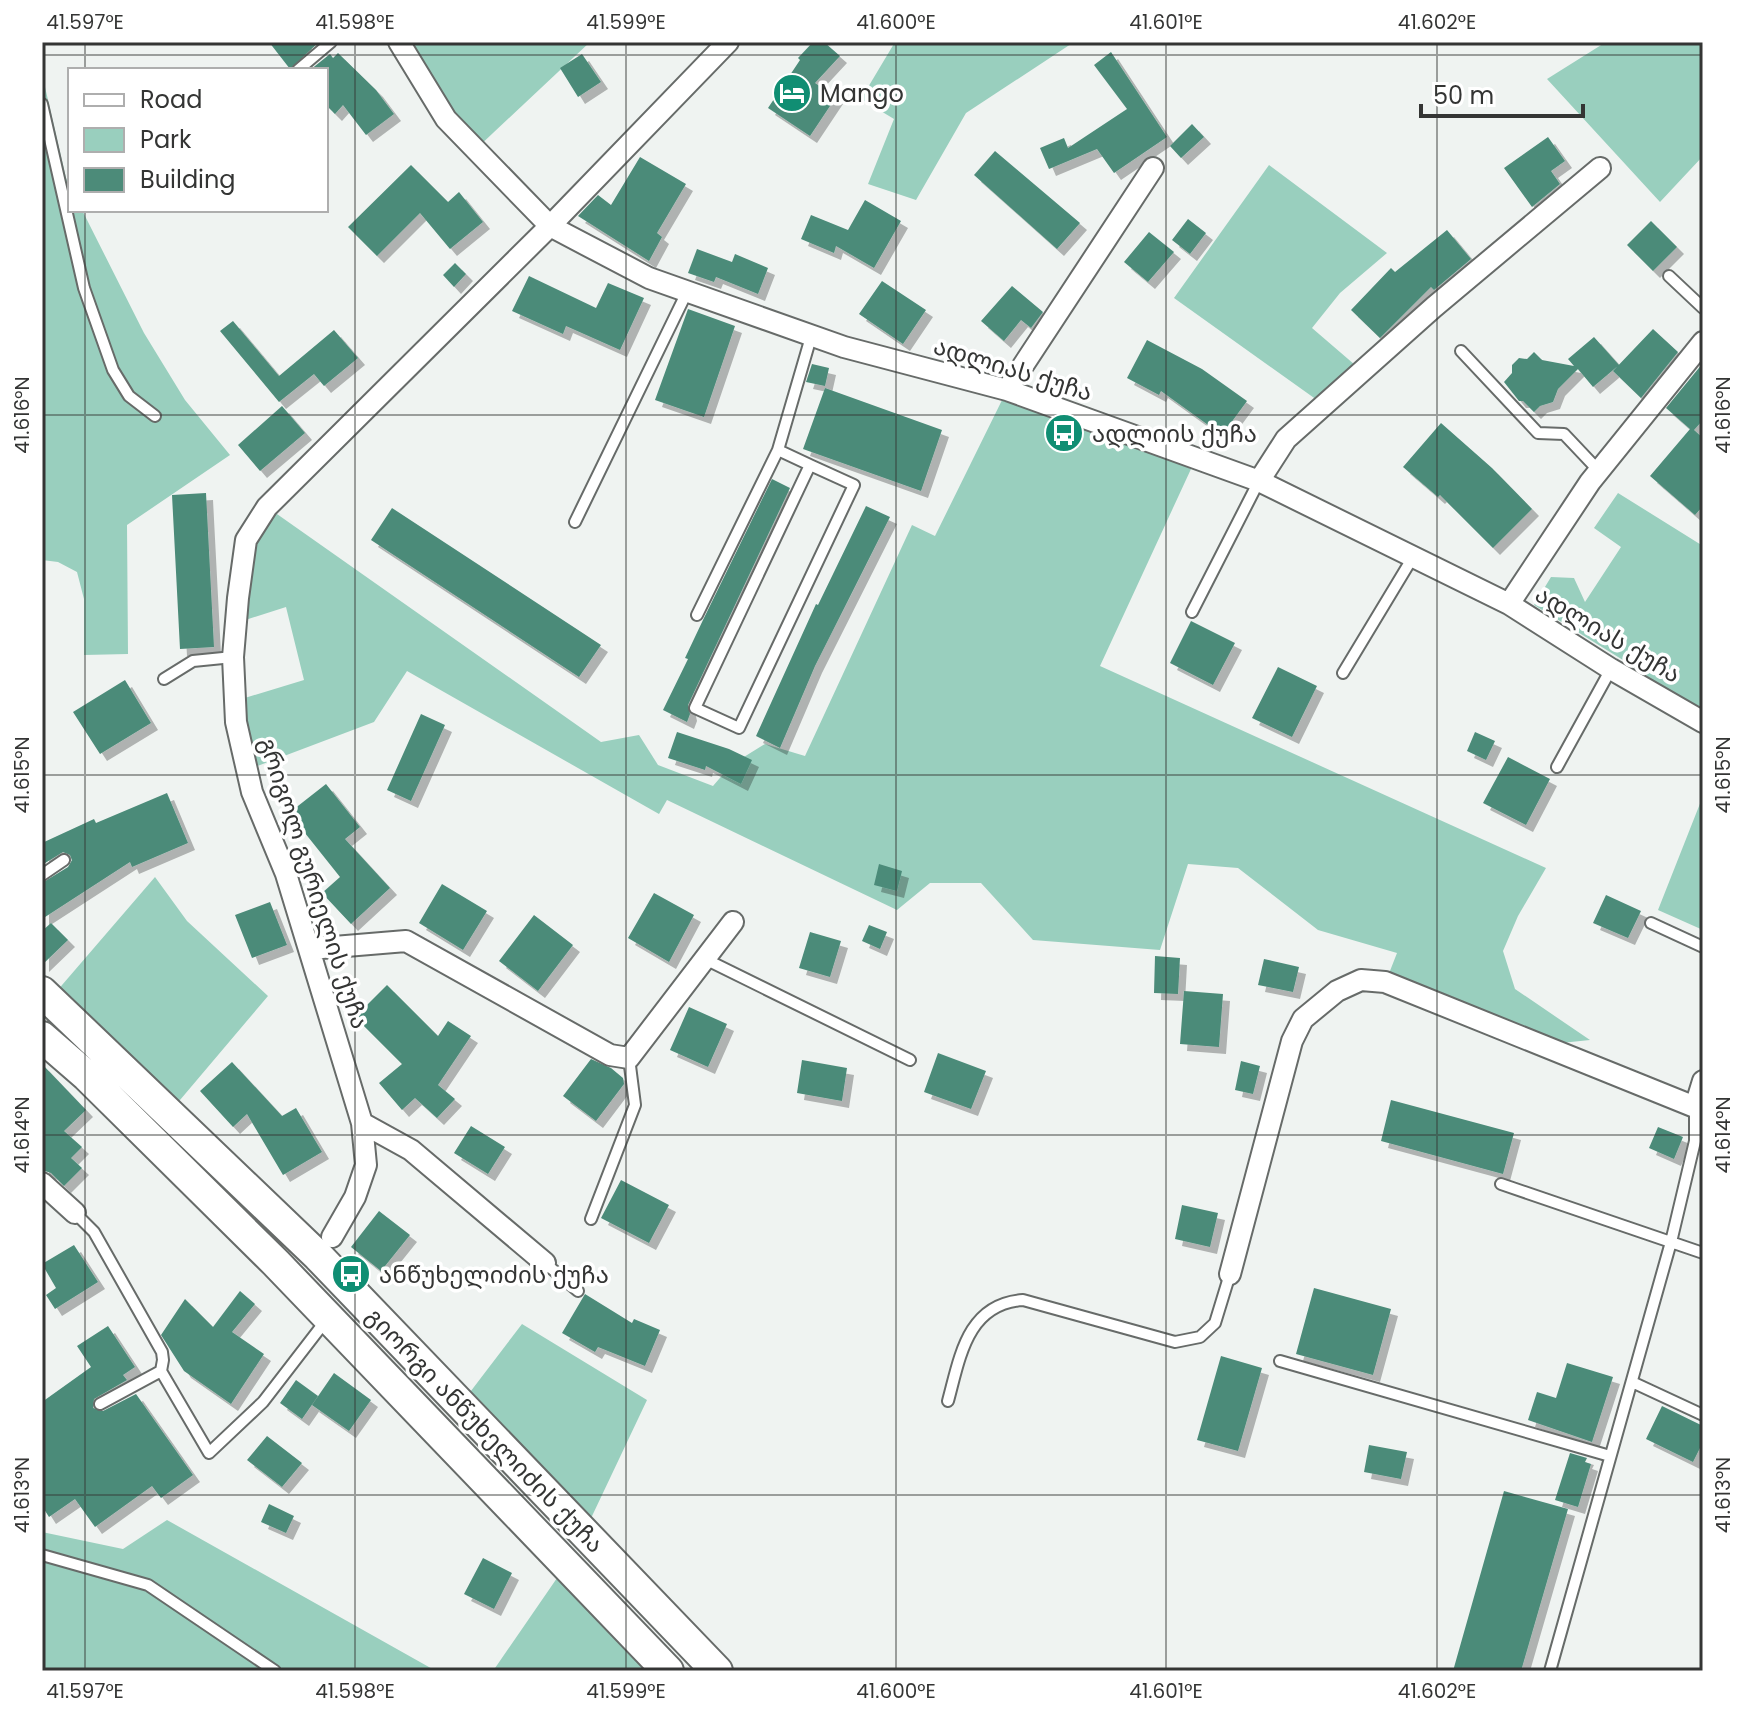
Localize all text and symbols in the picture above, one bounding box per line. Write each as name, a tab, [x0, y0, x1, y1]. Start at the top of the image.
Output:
text: 41.597°E	[46, 8, 124, 36]
text: 41.598°E	[315, 8, 395, 36]
text: 41.599°E	[586, 8, 666, 36]
text: 41.600°E	[856, 8, 936, 36]
text: 41.601°E	[1129, 8, 1203, 36]
text: 41.602°E	[1398, 8, 1476, 36]
legend	[68, 68, 328, 212]
scale bar	[1421, 68, 1583, 118]
hotel icon: Mango	[771, 72, 813, 114]
place label: Mango	[820, 77, 904, 110]
text: 50 m	[1433, 79, 1494, 112]
text: Road	[140, 83, 202, 116]
text: Park	[140, 123, 192, 156]
text: Building	[140, 163, 236, 196]
street label: ადლიას ქუჩა	[930, 329, 1096, 409]
text: 41.616°N	[8, 376, 36, 454]
text: 41.616°N	[1709, 376, 1737, 454]
bus stop icon: ადლიის ქუჩა	[1043, 412, 1085, 454]
place label: ადლიის ქუჩა	[1092, 417, 1257, 450]
street label: ადლიას ქუჩა	[1529, 578, 1687, 690]
street label: გრიგოლ გურიელის ქუჩა	[251, 733, 377, 1033]
text: 41.615°N	[8, 736, 36, 814]
text: 41.615°N	[1709, 736, 1737, 814]
text: 41.614°N	[8, 1096, 36, 1174]
text: 41.614°N	[1709, 1096, 1737, 1174]
bus stop icon: ანწუხელიძის ქუჩა	[330, 1253, 372, 1295]
place label: ანწუხელიძის ქუჩა	[379, 1258, 609, 1291]
street label: გიორგი ანწუხელიძის ქუჩა	[359, 1300, 611, 1560]
text: 41.613°N	[8, 1457, 36, 1533]
text: 41.613°N	[1709, 1457, 1737, 1533]
text: 41.597°E	[46, 1677, 124, 1705]
text: 41.598°E	[315, 1677, 395, 1705]
text: 41.599°E	[586, 1677, 666, 1705]
text: 41.600°E	[856, 1677, 936, 1705]
text: 41.601°E	[1129, 1677, 1203, 1705]
text: 41.602°E	[1398, 1677, 1476, 1705]

